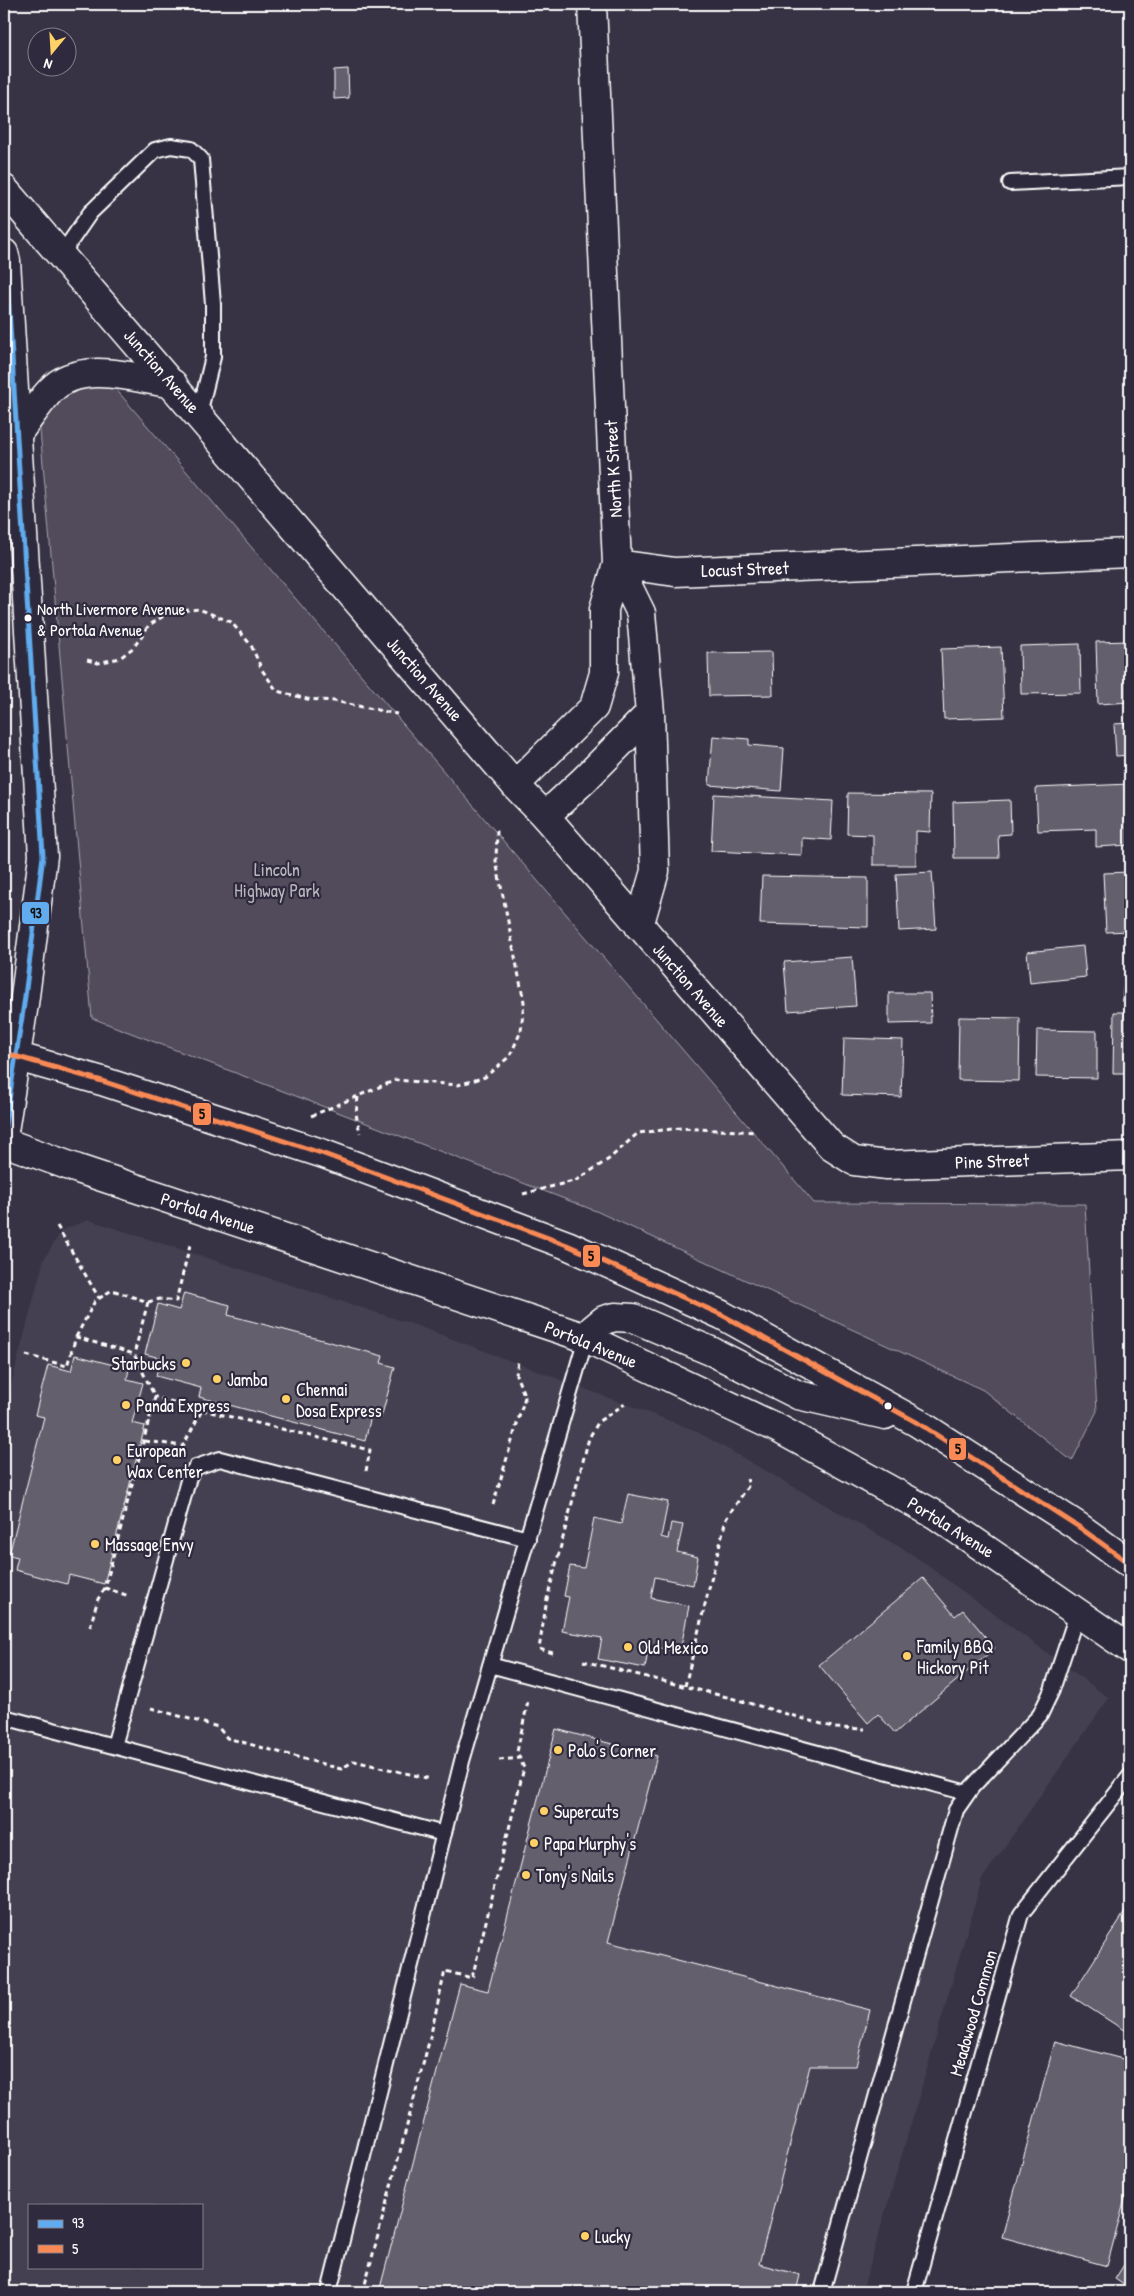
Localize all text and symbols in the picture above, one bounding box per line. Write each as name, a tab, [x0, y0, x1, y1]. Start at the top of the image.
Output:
north arrow	[28, 28, 78, 78]
text: N	[41, 54, 54, 75]
street label: Junction Avenue	[118, 323, 206, 419]
street label: North K Street	[598, 419, 628, 518]
street label: Locust Street	[701, 555, 790, 583]
place label: North Livermore Avenue & Portola Avenue	[37, 597, 186, 641]
marker: North Livermore Avenue & Portola Avenue	[23, 613, 33, 623]
street label: Junction Avenue	[381, 631, 469, 727]
park label: Lincoln Highway Park	[234, 857, 320, 903]
line badge: 93	[21, 901, 50, 925]
text: 93	[30, 903, 42, 922]
street label: Junction Avenue	[647, 937, 735, 1033]
line badge: 5	[192, 1102, 212, 1126]
text: 5	[199, 1104, 205, 1123]
street label: Pine Street	[955, 1147, 1030, 1175]
street label: Portola Avenue	[158, 1186, 258, 1240]
line badge: 5	[582, 1244, 601, 1268]
text: 5	[588, 1246, 594, 1265]
street label: Portola Avenue	[541, 1314, 641, 1374]
place label: Starbucks	[112, 1351, 176, 1376]
marker: Starbucks	[180, 1357, 192, 1369]
place label: Jamba	[227, 1367, 267, 1392]
marker: Jamba	[211, 1373, 223, 1385]
place label: Chennai Dosa Express	[296, 1377, 382, 1423]
place label: Panda Express	[136, 1393, 230, 1418]
marker: Chennai Dosa Express	[280, 1393, 292, 1405]
marker: Panda Express	[120, 1399, 132, 1411]
unlabelled marker	[883, 1401, 893, 1411]
line badge: 5	[948, 1437, 967, 1461]
place label: European Wax Center	[127, 1438, 203, 1484]
text: 5	[955, 1439, 961, 1458]
marker: European Wax Center	[111, 1454, 123, 1466]
street label: Portola Avenue	[903, 1490, 999, 1564]
place label: Massage Envy	[105, 1532, 194, 1557]
marker: Massage Envy	[89, 1538, 101, 1550]
place label: Family BBQ Hickory Pit	[916, 1634, 994, 1680]
place label: Old Mexico	[638, 1635, 708, 1660]
marker: Old Mexico	[622, 1641, 634, 1653]
marker: Family BBQ Hickory Pit	[901, 1650, 913, 1662]
place label: Polo's Corner	[568, 1738, 656, 1763]
marker: Polo's Corner	[552, 1744, 564, 1756]
place label: Supercuts	[554, 1799, 619, 1824]
marker: Supercuts	[538, 1805, 550, 1817]
place label: Papa Murphy's	[544, 1831, 636, 1856]
marker: Papa Murphy's	[528, 1837, 540, 1849]
place label: Tony's Nails	[536, 1863, 614, 1888]
marker: Tony's Nails	[520, 1869, 532, 1881]
street label: Meadowood Common	[943, 1947, 1003, 2079]
legend	[28, 2204, 202, 2268]
text: 93	[72, 2212, 85, 2233]
place label: Lucky	[595, 2224, 631, 2249]
marker: Lucky	[579, 2230, 591, 2242]
text: 5	[72, 2238, 79, 2259]

